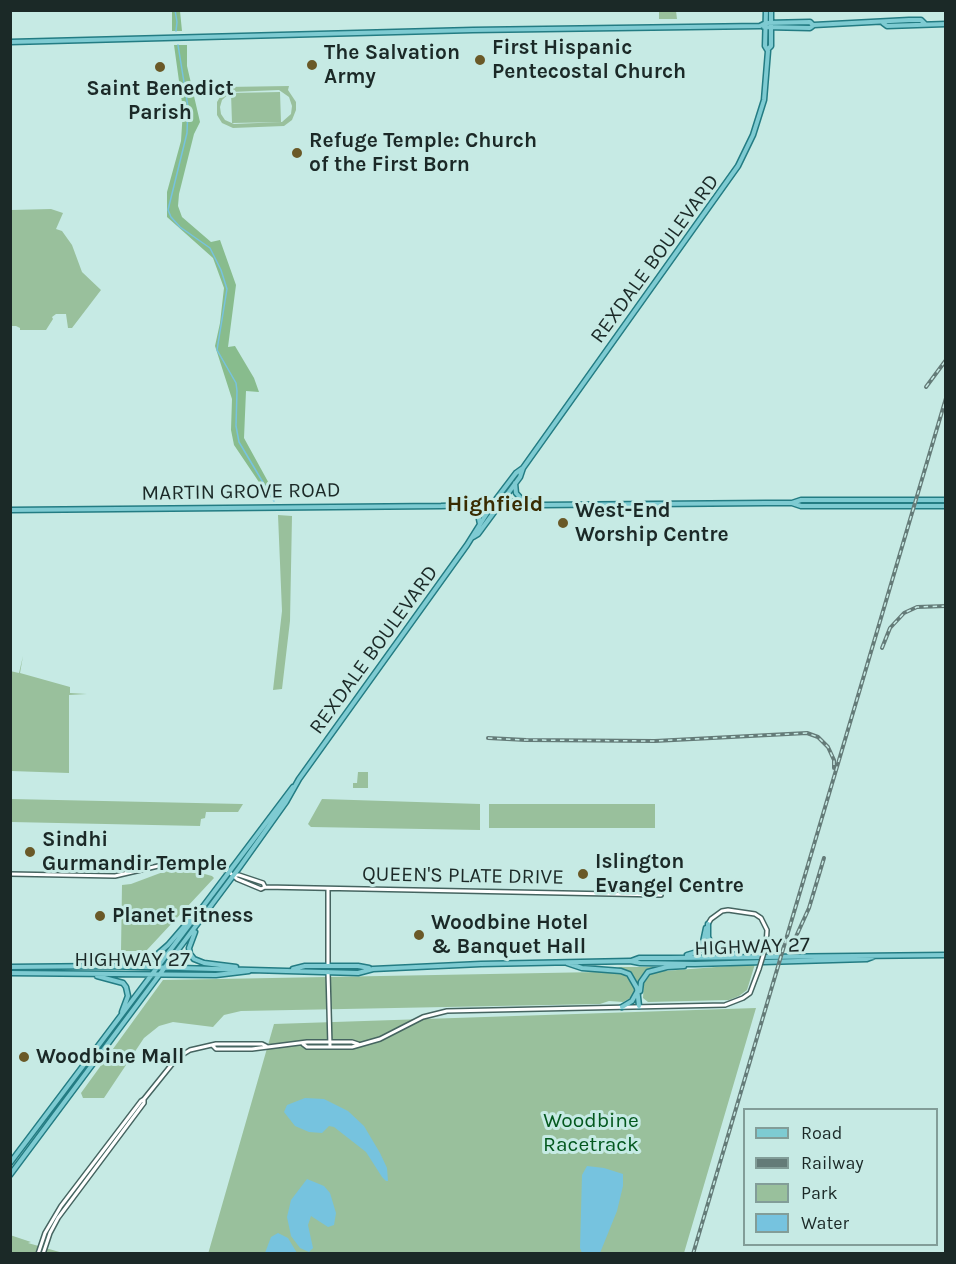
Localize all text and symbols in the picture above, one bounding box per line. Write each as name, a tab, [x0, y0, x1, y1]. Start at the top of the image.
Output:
place label: First Hispanic Pentecostal Church	[492, 35, 686, 85]
place label: The Salvation Army	[324, 40, 460, 90]
marker: First Hispanic Pentecostal Church	[473, 53, 487, 67]
marker: The Salvation Army	[305, 58, 319, 72]
marker: Saint Benedict Parish	[153, 60, 167, 74]
place label: Saint Benedict Parish	[86, 76, 234, 126]
place label: Refuge Temple: Church of the First Born	[309, 128, 537, 178]
marker: Refuge Temple: Church of the First Born	[290, 146, 304, 160]
street label: REXDALE BOULEVARD	[585, 170, 725, 348]
street label: MARTIN GROVE ROAD	[141, 478, 341, 506]
district label: Highfield	[447, 492, 543, 518]
place label: West-End Worship Centre	[575, 498, 729, 548]
marker: West-End Worship Centre	[556, 516, 570, 530]
street label: REXDALE BOULEVARD	[304, 561, 444, 739]
place label: Sindhi Gurmandir Temple	[42, 827, 227, 877]
marker: Sindhi Gurmandir Temple	[23, 845, 37, 859]
place label: Islington Evangel Centre	[595, 849, 744, 899]
street label: QUEEN'S PLATE DRIVE	[362, 862, 564, 890]
marker: Islington Evangel Centre	[576, 867, 590, 881]
place label: Planet Fitness	[112, 903, 254, 929]
marker: Planet Fitness	[93, 909, 107, 923]
place label: Woodbine Hotel & Banquet Hall	[431, 910, 589, 960]
marker: Woodbine Hotel & Banquet Hall	[412, 928, 426, 942]
street label: HIGHWAY 27	[694, 932, 810, 962]
street label: HIGHWAY 27	[74, 947, 190, 973]
place label: Woodbine Mall	[36, 1044, 184, 1070]
marker: Woodbine Mall	[17, 1050, 31, 1064]
park label: Woodbine Racetrack	[543, 1108, 639, 1158]
legend	[743, 1108, 938, 1246]
text: Road	[801, 1122, 842, 1144]
text: Railway	[801, 1152, 864, 1174]
text: Park	[801, 1182, 838, 1204]
text: Water	[801, 1212, 849, 1234]

